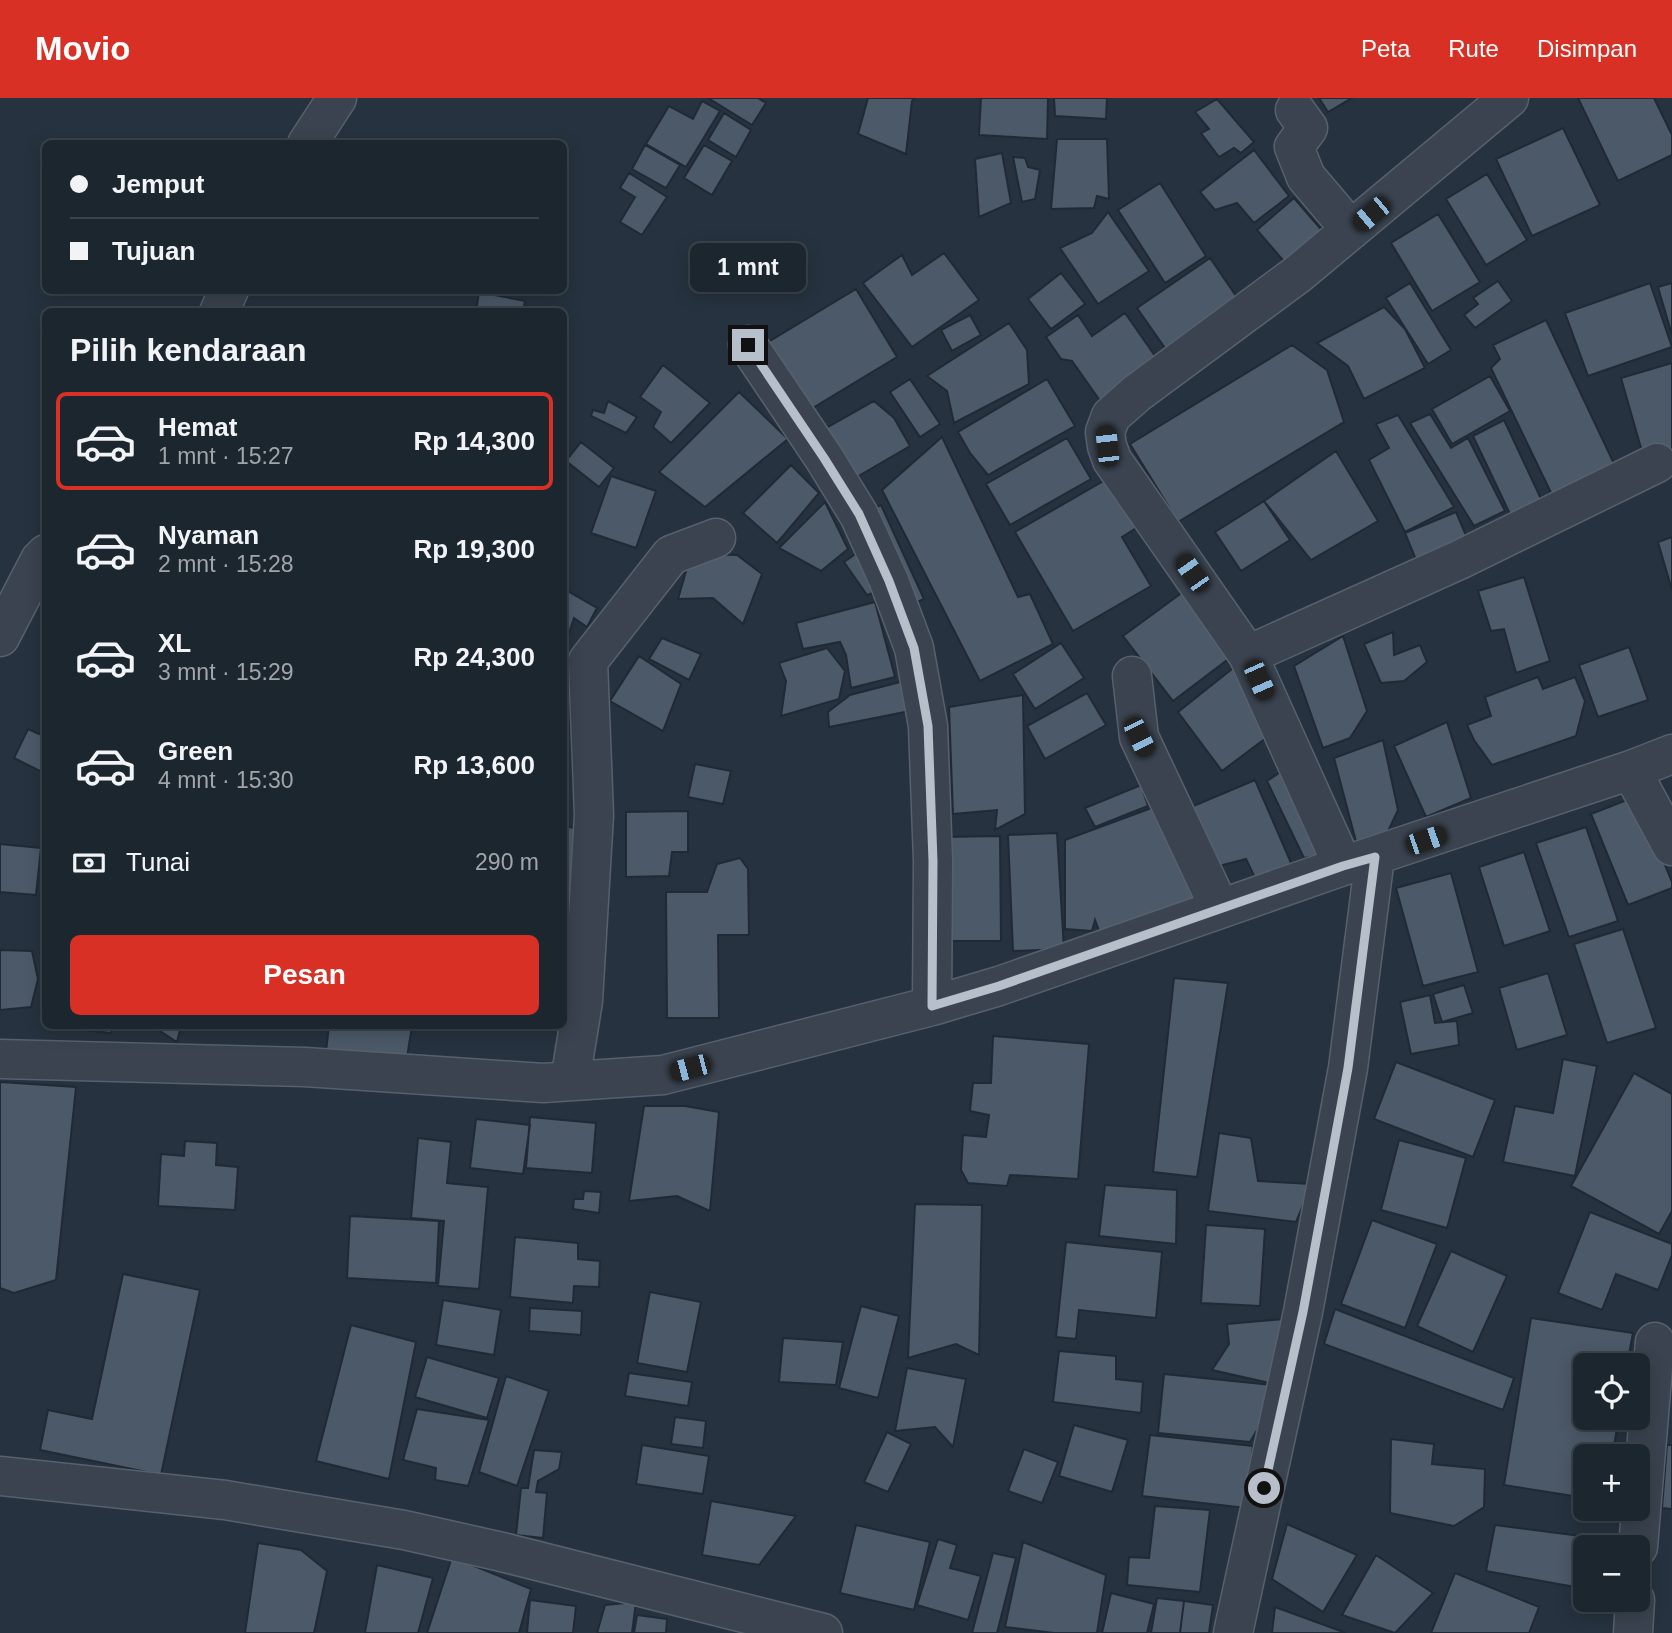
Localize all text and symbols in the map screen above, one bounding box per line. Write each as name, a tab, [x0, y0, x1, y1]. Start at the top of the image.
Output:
text: Movio	[35, 30, 130, 67]
text: Peta	[1361, 35, 1410, 62]
text: Rute	[1448, 35, 1499, 62]
text: Disimpan	[1537, 35, 1637, 62]
text: Jemput	[112, 169, 204, 199]
car	[1349, 192, 1394, 236]
text: Tujuan	[112, 236, 195, 266]
callout: 1 mnt	[690, 244, 806, 292]
text: 1 mnt	[717, 254, 779, 280]
route end	[732, 329, 764, 361]
text: Pilih kendaraan	[70, 332, 307, 368]
icon: car	[74, 410, 137, 473]
text: Hemat	[158, 412, 237, 442]
car	[1095, 424, 1120, 468]
text: Rp 14,300	[414, 426, 535, 456]
text: 1 mnt · 15:27	[158, 443, 294, 469]
icon: car	[74, 518, 137, 581]
text: Nyaman	[158, 520, 259, 550]
text: Rp 19,300	[414, 534, 535, 564]
car	[1172, 550, 1213, 596]
text: 2 mnt · 15:28	[158, 551, 294, 577]
icon: car	[74, 626, 137, 689]
text: XL	[158, 628, 191, 658]
text: Rp 24,300	[414, 642, 535, 672]
car	[1241, 657, 1278, 703]
text: 3 mnt · 15:29	[158, 659, 294, 685]
car	[1121, 714, 1158, 760]
icon: car	[74, 734, 137, 797]
text: Green	[158, 736, 233, 766]
text: Rp 13,600	[414, 750, 535, 780]
text: 4 mnt · 15:30	[158, 767, 294, 793]
car	[1403, 823, 1450, 857]
icon: cash	[70, 844, 108, 882]
text: Tunai	[126, 847, 190, 877]
text: 290 m	[475, 849, 539, 875]
button: Pesan	[70, 935, 539, 1015]
car	[667, 1052, 714, 1084]
map controls	[1573, 1353, 1650, 1612]
button: locate	[1573, 1353, 1650, 1430]
button: +	[1573, 1444, 1650, 1521]
route start	[1248, 1472, 1280, 1504]
button: −	[1573, 1535, 1650, 1612]

